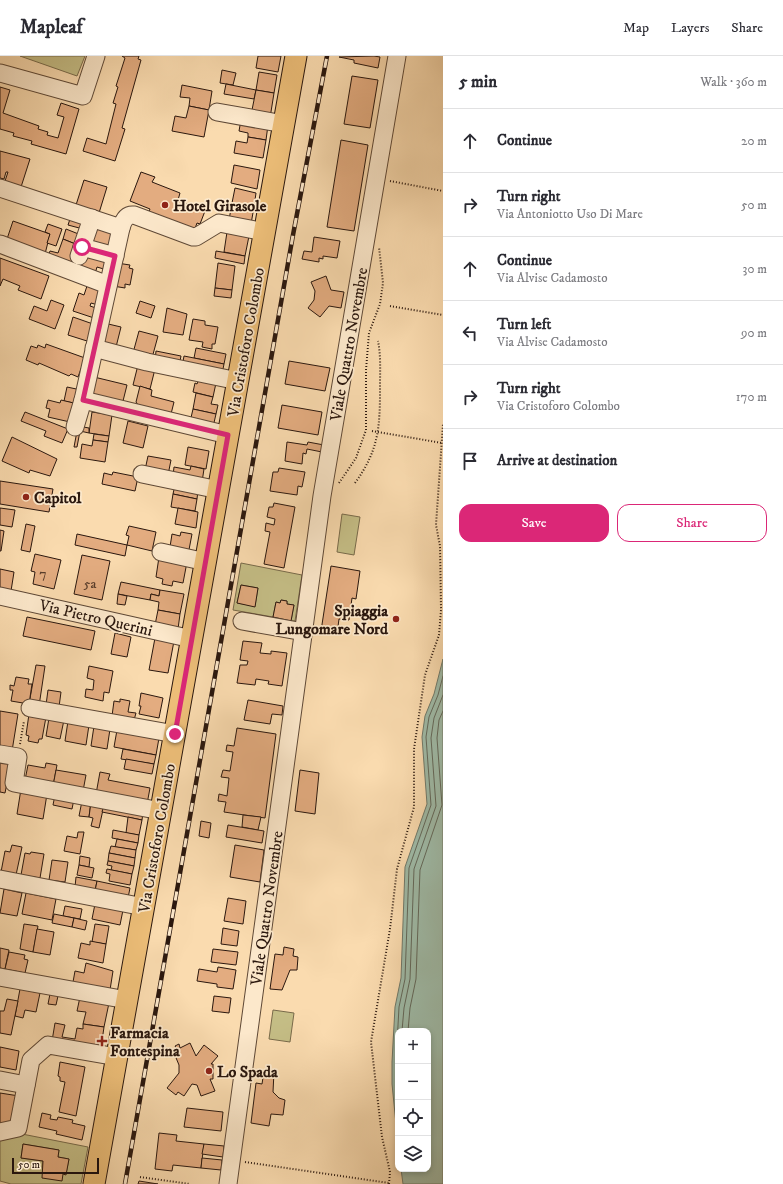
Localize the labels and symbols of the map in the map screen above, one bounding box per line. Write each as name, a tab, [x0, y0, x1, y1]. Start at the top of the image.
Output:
place label: Hotel Girasole	[173, 196, 267, 216]
marker: Hotel Girasole	[160, 200, 170, 210]
route start	[73, 238, 91, 256]
street label: Viale Quattro Novembre	[325, 265, 372, 424]
street label: Via Cristoforo Colombo	[223, 266, 269, 419]
place label: Capitol	[34, 488, 82, 508]
marker: Capitol	[21, 492, 31, 502]
house number: 7	[39, 565, 47, 583]
house number: 5a	[84, 575, 97, 593]
street label: Via Pietro Querini	[36, 595, 154, 641]
place label: Spiaggia Lungomare Nord	[276, 601, 389, 639]
marker: Spiaggia Lungomare Nord	[391, 614, 401, 624]
route end	[166, 725, 184, 743]
street label: Via Cristoforo Colombo	[134, 762, 180, 915]
street label: Viale Quattro Novembre	[246, 829, 288, 988]
place label: Farmacia Fontespina	[110, 1023, 181, 1061]
marker: Farmacia Fontespina	[97, 1036, 107, 1046]
place label: Lo Spada	[217, 1062, 279, 1082]
marker: Lo Spada	[204, 1066, 214, 1076]
scale bar	[12, 1156, 99, 1175]

